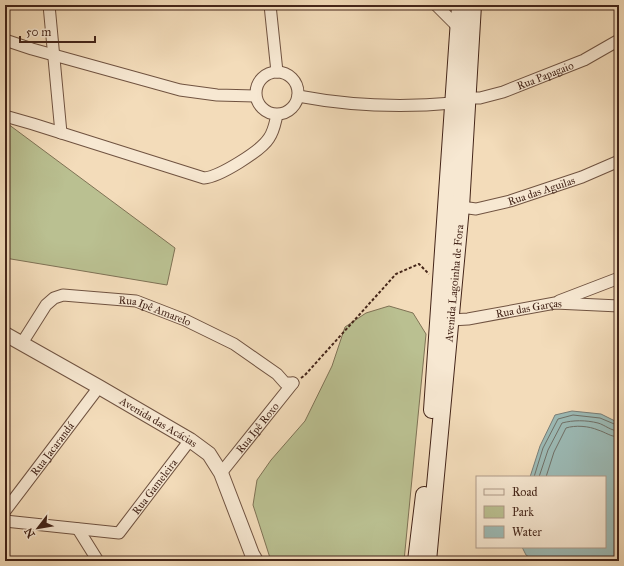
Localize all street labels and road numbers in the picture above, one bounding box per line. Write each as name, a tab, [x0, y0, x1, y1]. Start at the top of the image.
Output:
street label: Rua Papagaio	[515, 58, 576, 92]
street label: Rua das Aguilas	[506, 173, 577, 208]
street label: Avenida Lagoinha de Fora	[442, 224, 466, 343]
street label: Rua Ipê Amarelo	[118, 293, 194, 329]
street label: Rua das Garças	[495, 296, 562, 320]
street label: Avenida das Acácias	[117, 394, 200, 450]
street label: Rua Ipê Roxo	[233, 399, 282, 456]
street label: Rua Jacarandá	[28, 419, 77, 478]
street label: Rua Gameleira	[129, 456, 180, 517]

